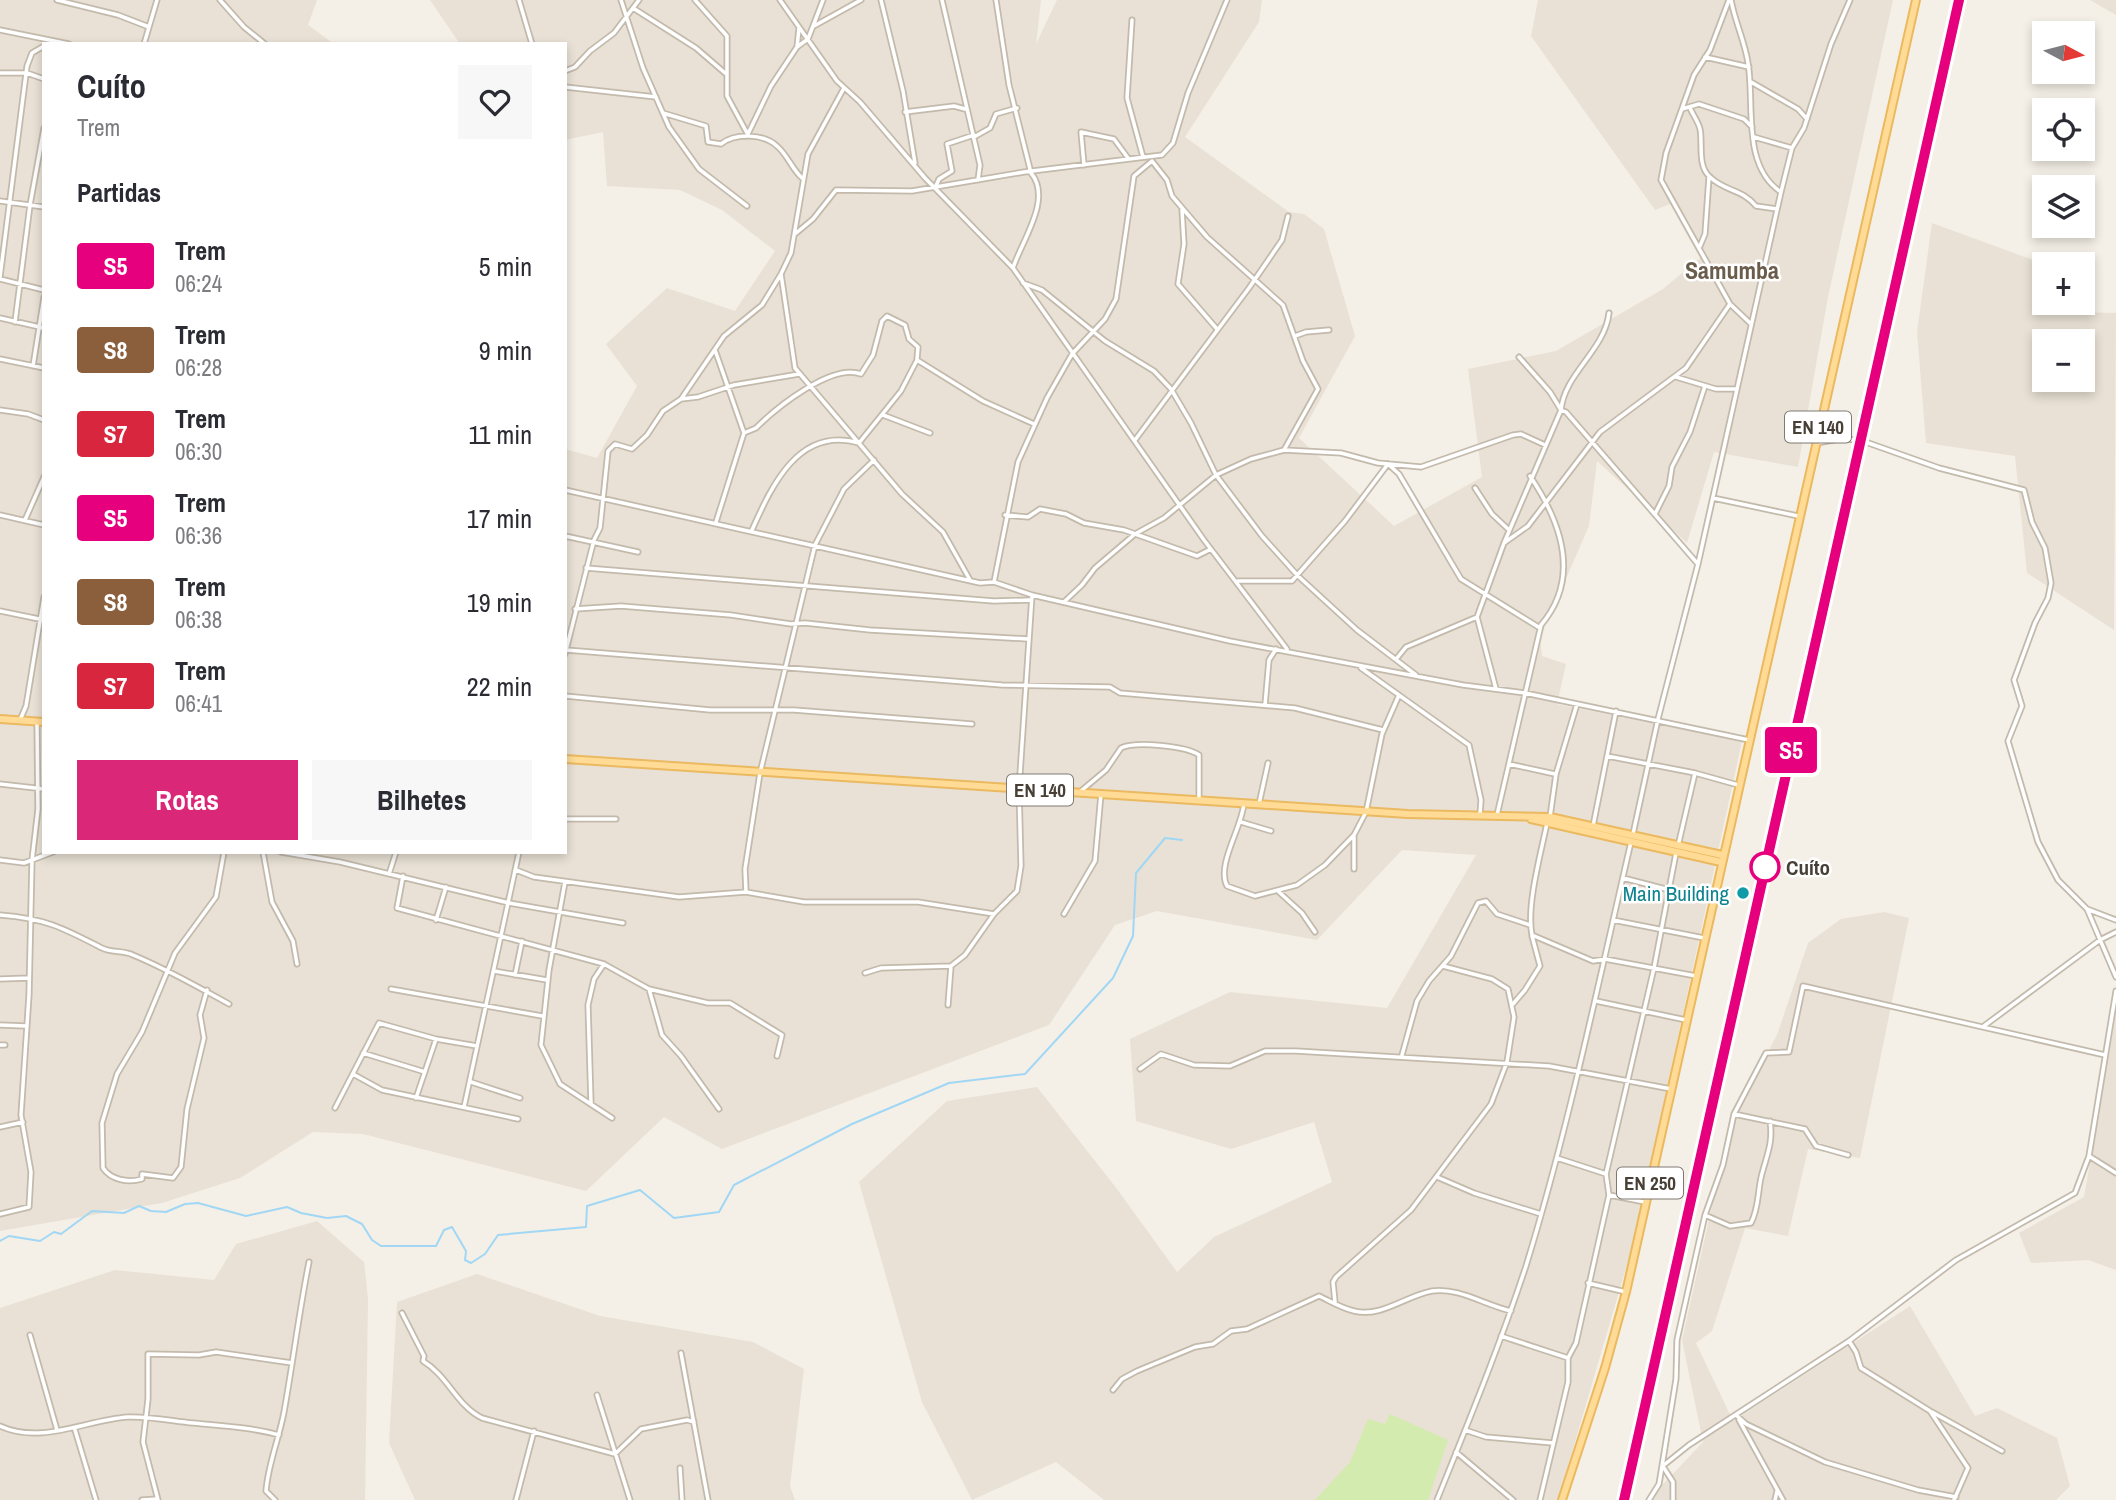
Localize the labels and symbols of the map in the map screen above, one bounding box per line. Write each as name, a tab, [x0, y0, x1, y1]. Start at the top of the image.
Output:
north arrow	[2032, 21, 2095, 84]
district label: Samumba	[1685, 254, 1779, 286]
road number: EN 140	[1785, 412, 1851, 442]
line badge: S5	[1760, 727, 1823, 773]
road number: EN 140	[1007, 775, 1073, 806]
marker: Cuíto	[1750, 852, 1780, 882]
place label: Cuíto	[1786, 853, 1830, 882]
place label: Main Building	[1623, 879, 1729, 908]
marker: Main Building	[1735, 885, 1751, 901]
road number: EN 250	[1617, 1168, 1683, 1198]

